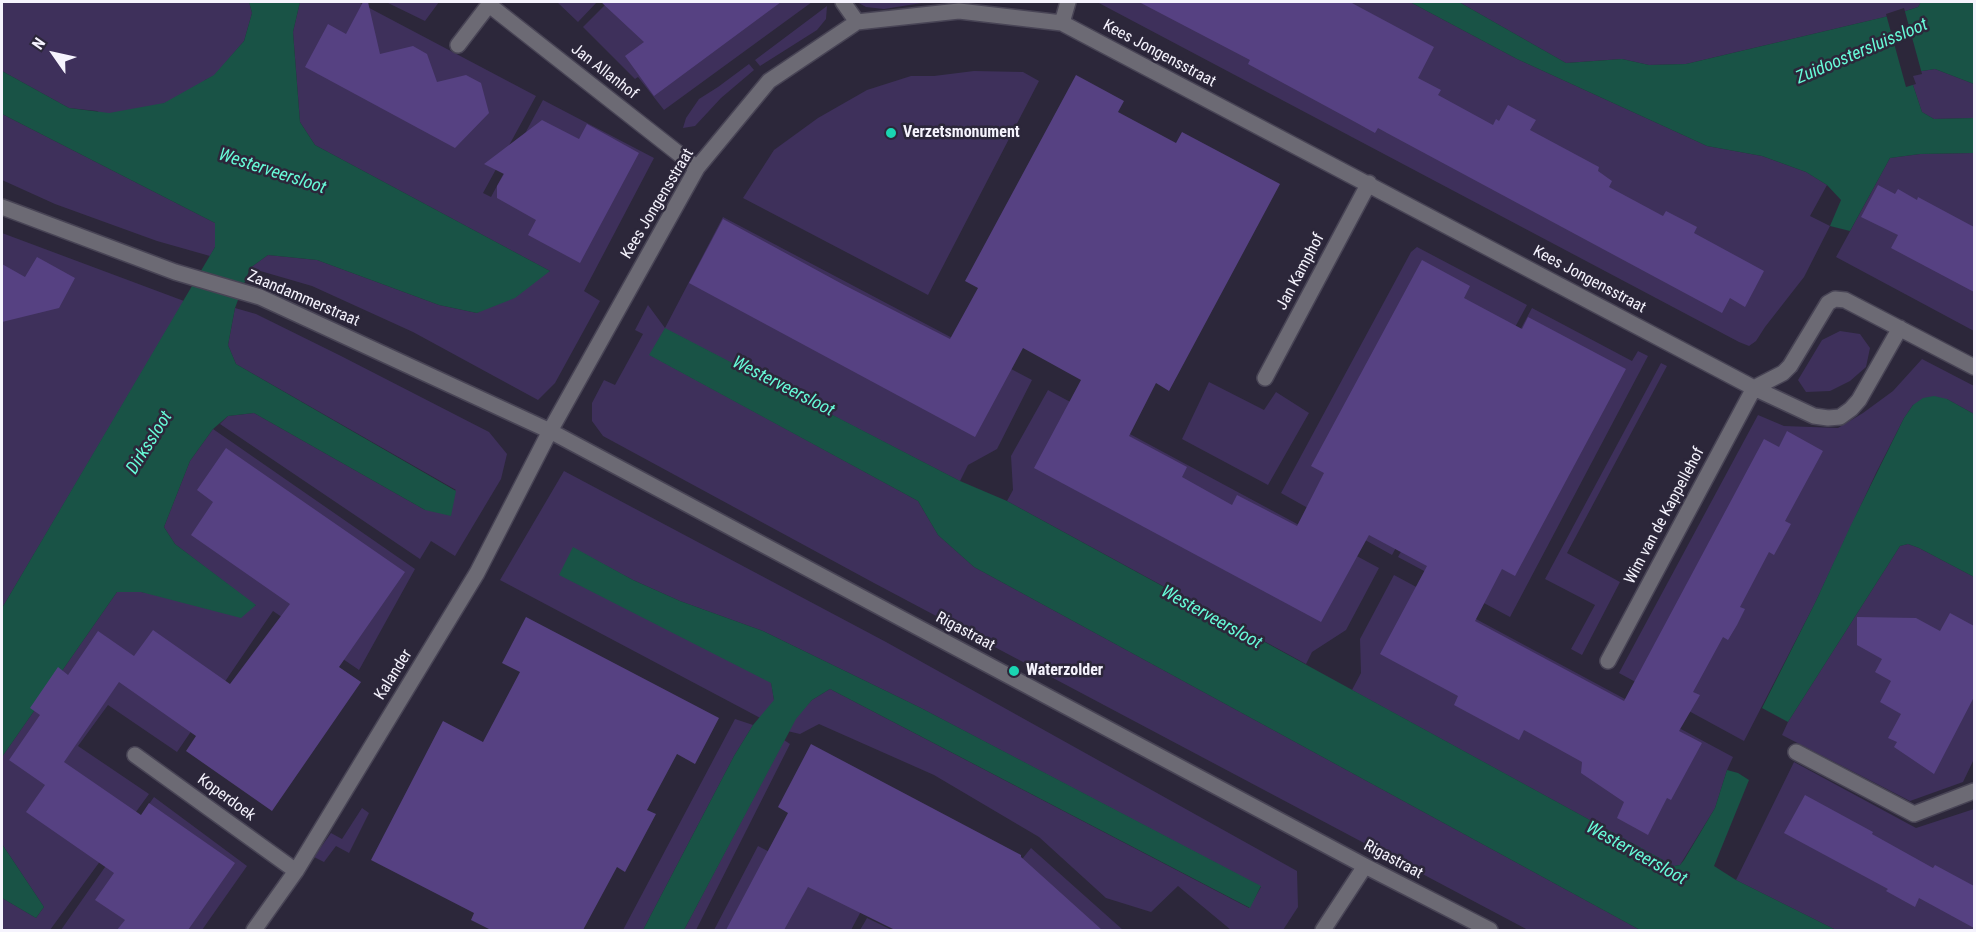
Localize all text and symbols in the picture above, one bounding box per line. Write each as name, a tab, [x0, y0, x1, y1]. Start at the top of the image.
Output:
water label: Zuidoostersluissloot	[1793, 14, 1931, 90]
street label: Kees Jongensstraat	[1099, 16, 1219, 92]
north arrow	[24, 24, 84, 84]
text: N	[28, 34, 49, 53]
street label: Jan Allanhof	[567, 40, 641, 104]
place label: Verzetsmonument	[903, 123, 1020, 143]
marker: Verzetsmonument	[884, 126, 898, 140]
water label: Westerveersloot	[216, 144, 328, 200]
street label: Kees Jongensstraat	[618, 145, 698, 263]
street label: Jan Kamphof	[1273, 230, 1329, 314]
street label: Kees Jongensstraat	[1529, 242, 1649, 318]
street label: Zaandammerstraat	[244, 267, 362, 331]
water label: Westerveersloot	[728, 352, 838, 422]
water label: Dirkssloot	[122, 408, 178, 478]
street label: Wim van de Kappellehof	[1621, 444, 1709, 588]
water label: Westerveersloot	[1157, 581, 1265, 655]
street label: Rigastraat	[932, 608, 998, 656]
street label: Kalander	[371, 646, 417, 704]
place label: Waterzolder	[1026, 661, 1103, 681]
marker: Waterzolder	[1007, 664, 1021, 678]
street label: Koperdoek	[193, 770, 259, 826]
water label: Westerveersloot	[1582, 817, 1690, 891]
street label: Rigastraat	[1360, 836, 1426, 884]

